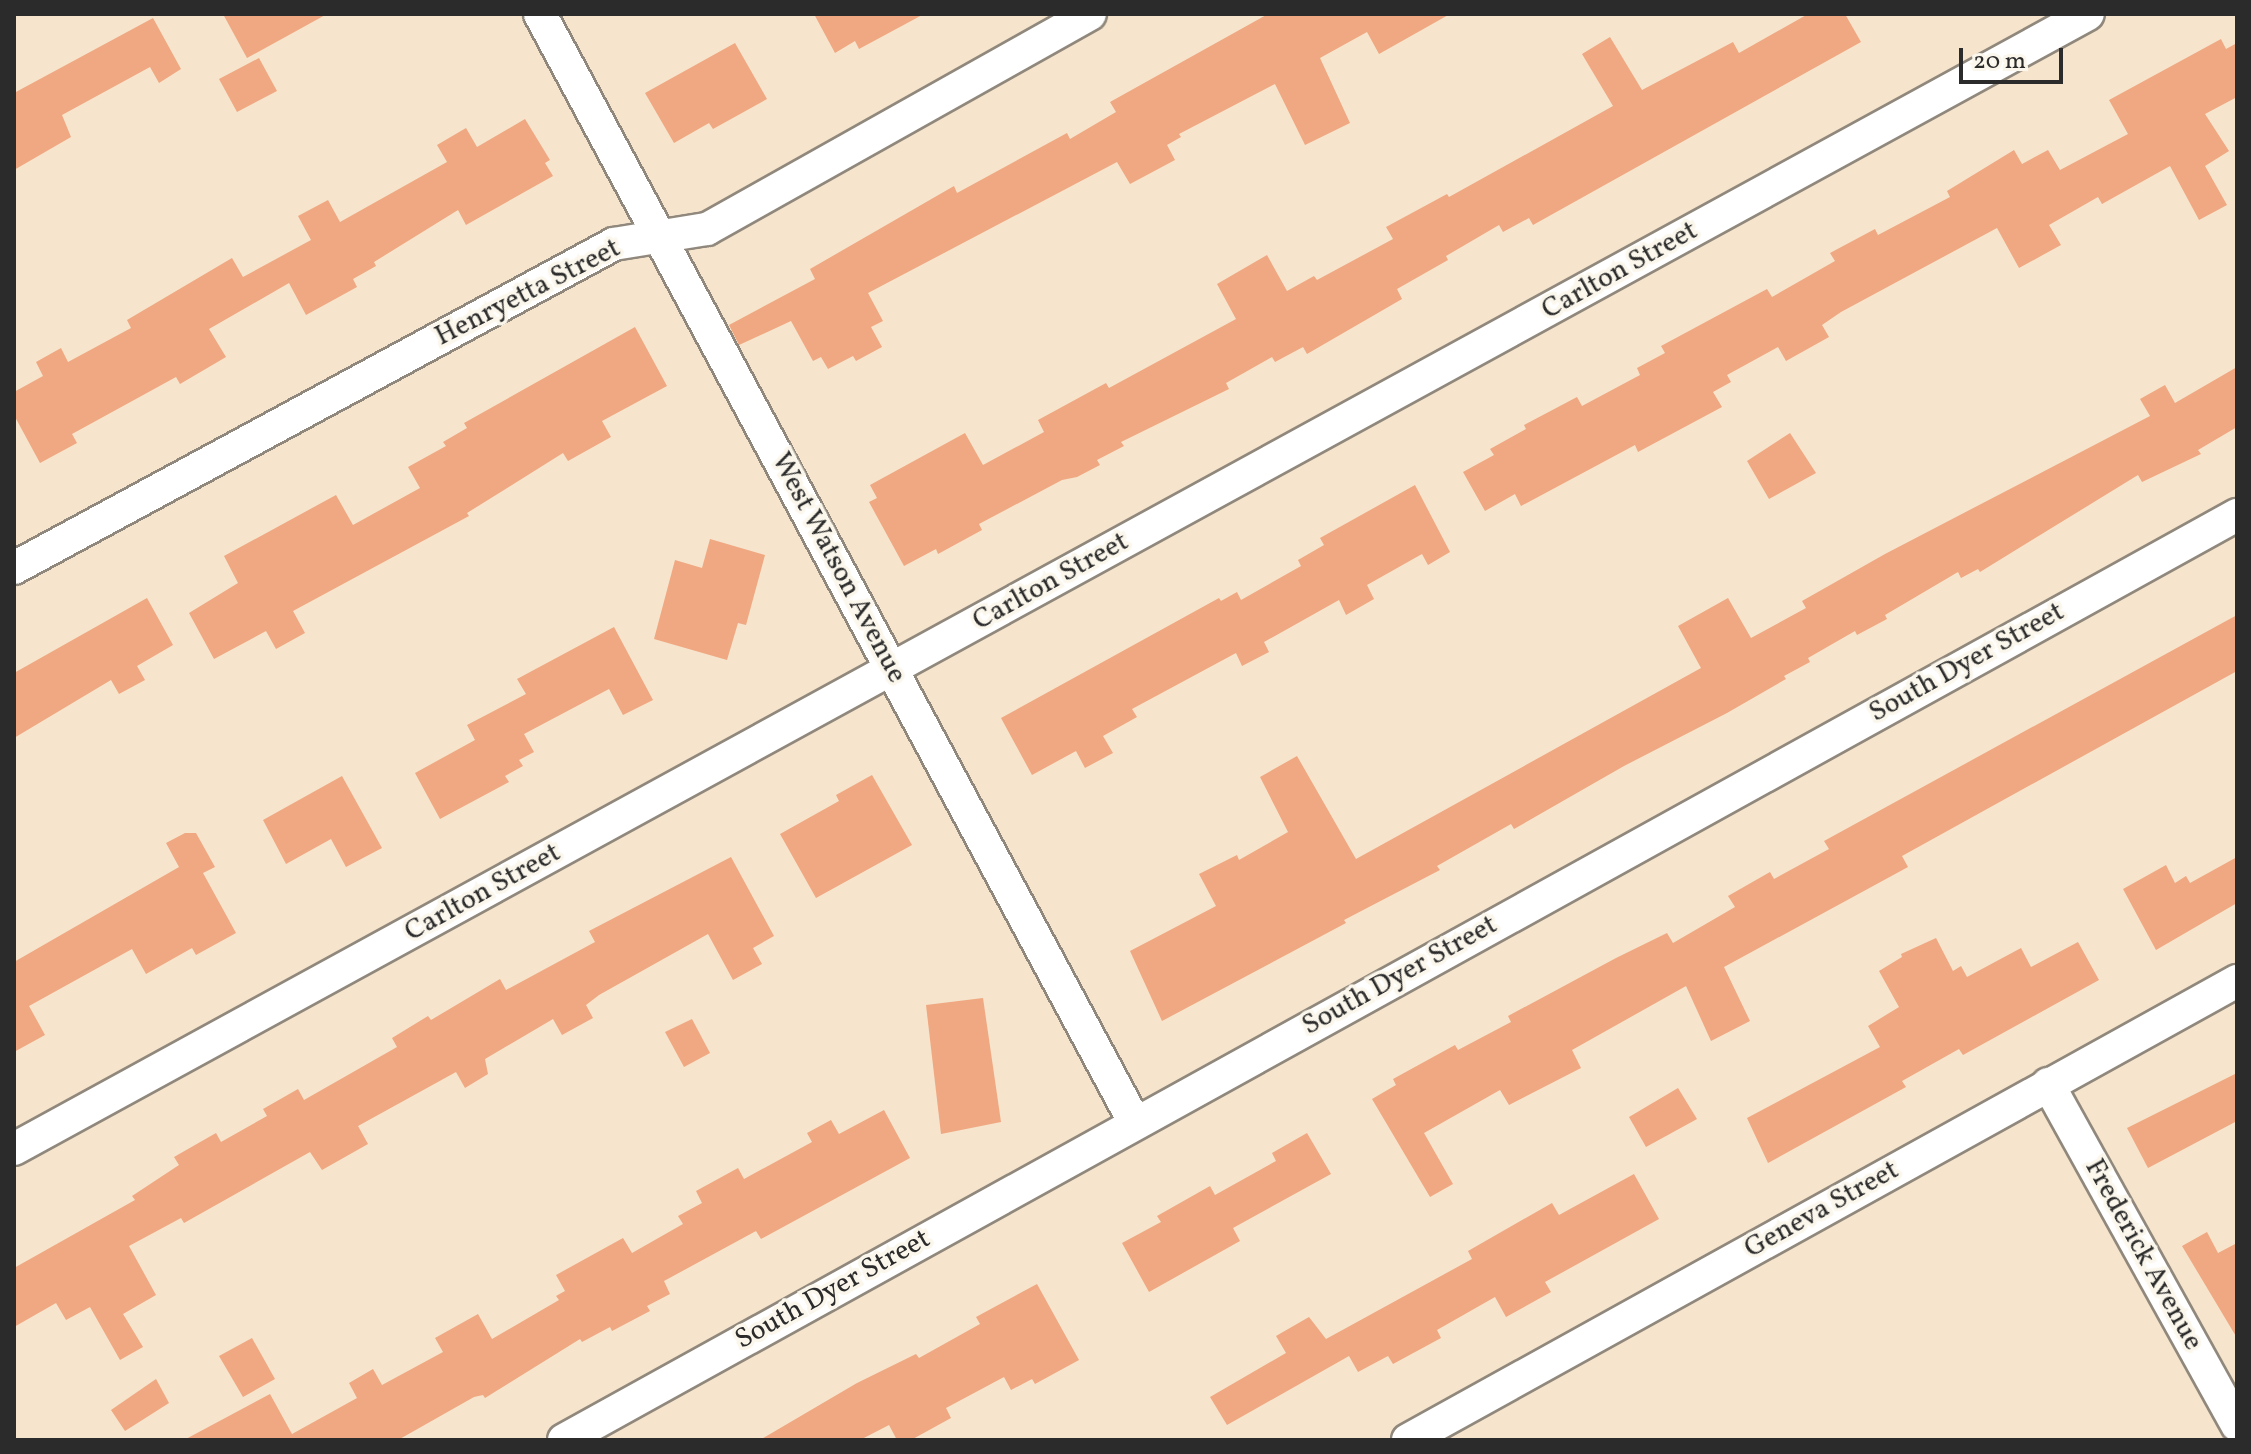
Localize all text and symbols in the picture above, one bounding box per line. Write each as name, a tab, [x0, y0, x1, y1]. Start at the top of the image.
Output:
scale bar	[1963, 32, 2067, 82]
text: 20 m	[1973, 45, 2026, 79]
street label: Carlton Street	[1536, 214, 1704, 328]
street label: Henryetta Street	[430, 232, 626, 354]
street label: West Watson Avenue	[763, 447, 913, 689]
street label: Carlton Street	[967, 525, 1135, 639]
street label: South Dyer Street	[1864, 596, 2070, 730]
street label: Carlton Street	[399, 836, 567, 950]
street label: South Dyer Street	[1297, 909, 1503, 1043]
street label: Geneva Street	[1739, 1154, 1905, 1266]
street label: Frederick Avenue	[2077, 1154, 2209, 1356]
street label: South Dyer Street	[730, 1223, 936, 1357]

